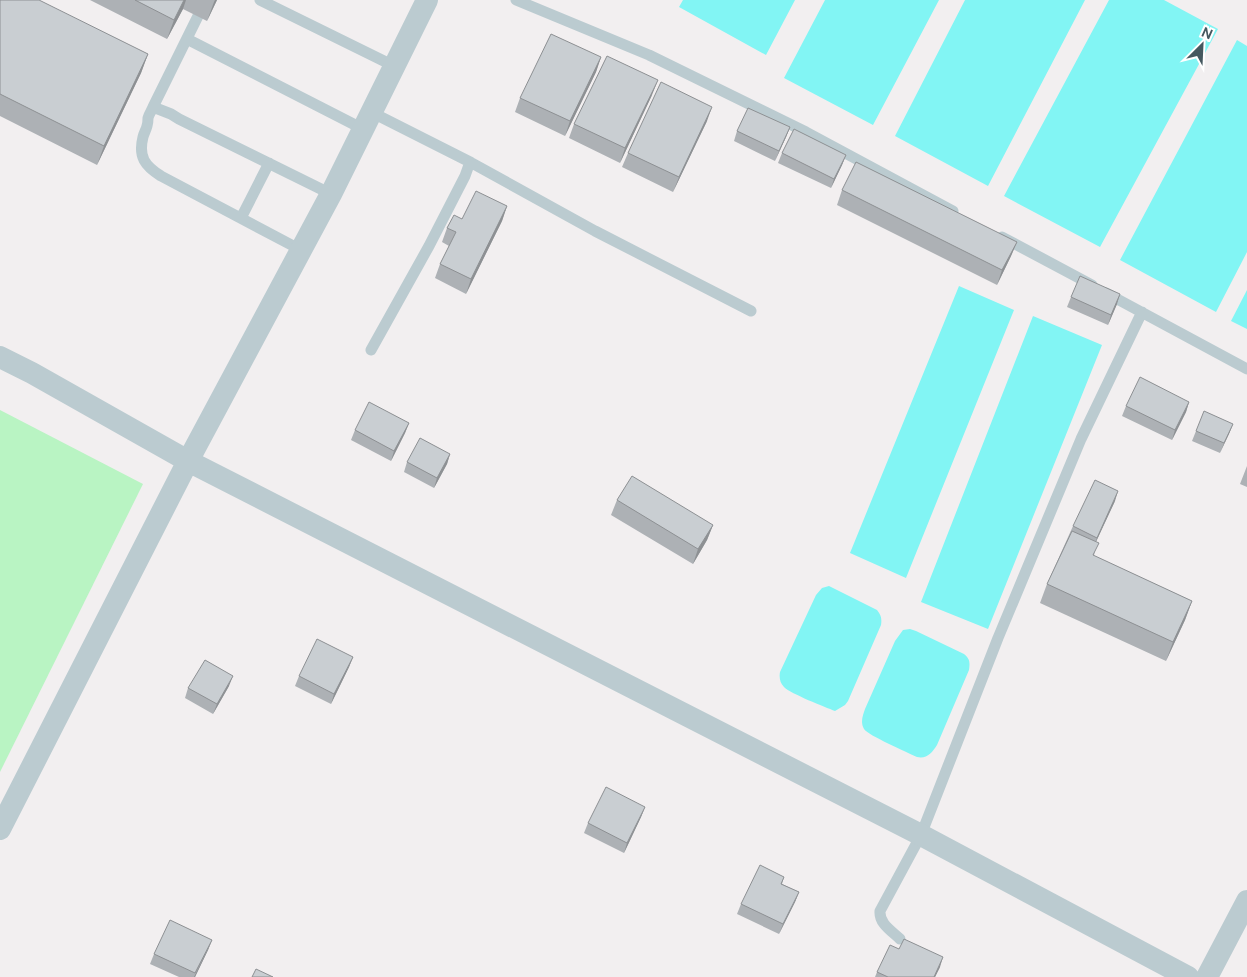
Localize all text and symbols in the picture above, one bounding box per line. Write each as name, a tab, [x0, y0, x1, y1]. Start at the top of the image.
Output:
north arrow	[1177, 20, 1227, 70]
text: N	[1199, 23, 1216, 43]

